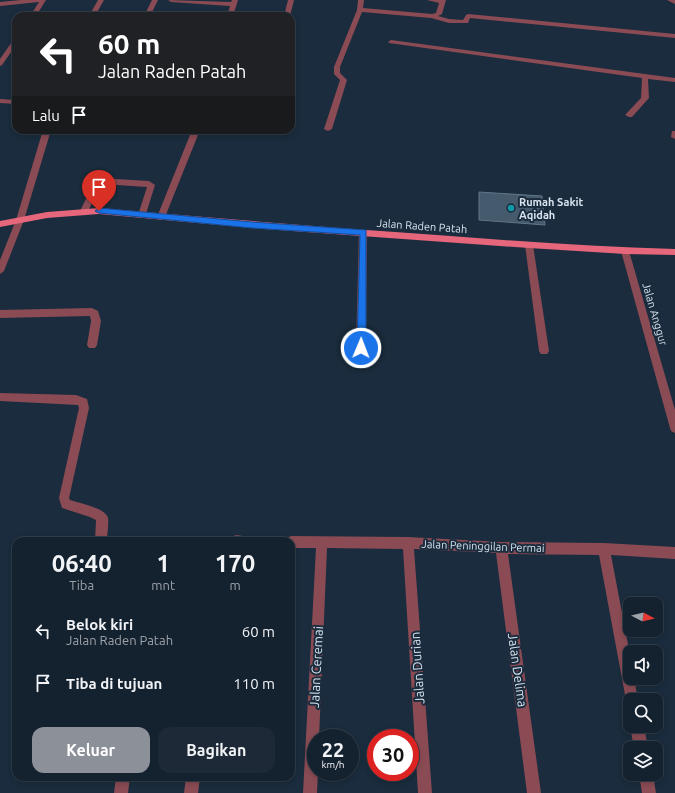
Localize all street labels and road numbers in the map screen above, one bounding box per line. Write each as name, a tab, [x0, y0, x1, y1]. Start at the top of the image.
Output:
street label: Jalan Raden Patah	[376, 217, 468, 235]
street label: Jalan Anggur	[640, 281, 670, 348]
street label: Jalan Peninggilan Permai	[421, 538, 545, 554]
street label: Jalan Ceremai	[307, 626, 325, 708]
street label: Jalan Durian	[407, 631, 427, 705]
street label: Jalan Delima	[506, 632, 530, 708]

